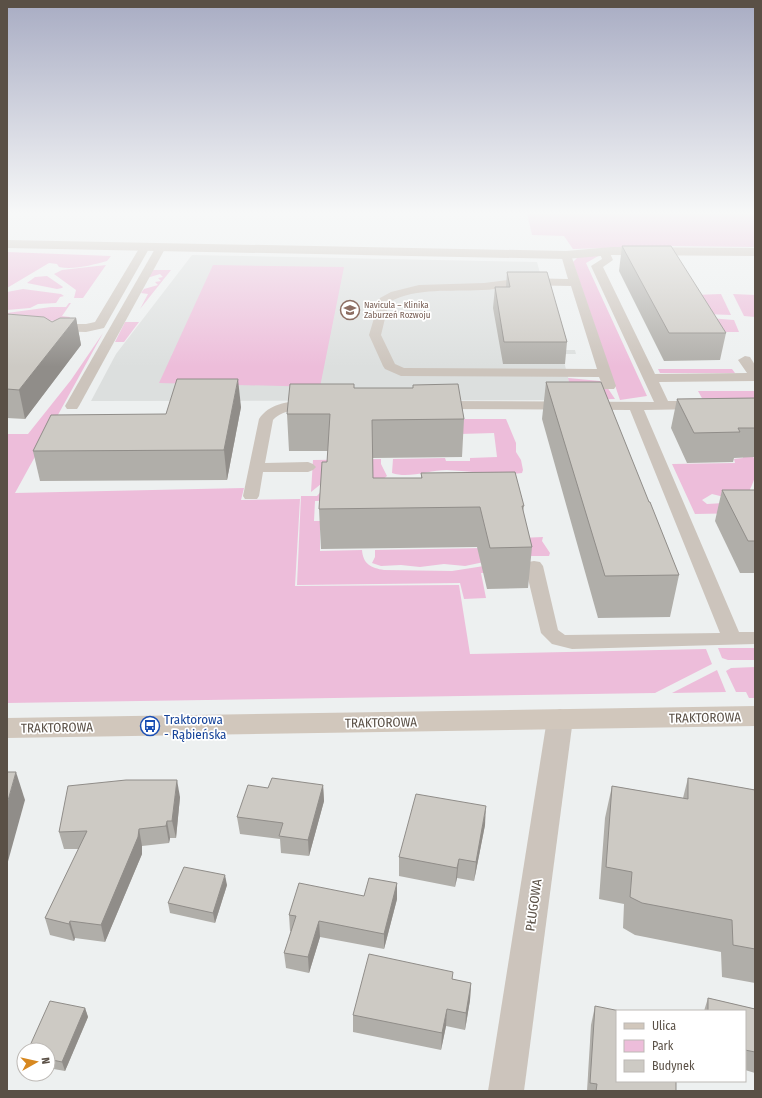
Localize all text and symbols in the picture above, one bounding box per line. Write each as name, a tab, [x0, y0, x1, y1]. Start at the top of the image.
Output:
school or university icon: Navicula – Klinika Zaburzeń Rozwoju	[339, 299, 361, 321]
place label: Navicula – Klinika Zaburzeń Rozwoju	[364, 300, 430, 320]
street label: TRAKTOROWA	[669, 709, 741, 726]
place label: Traktorowa - Rąbieńska	[164, 712, 226, 742]
street label: TRAKTOROWA	[345, 714, 417, 731]
bus stop icon: Traktorowa - Rąbieńska	[139, 715, 161, 737]
street label: TRAKTOROWA	[21, 719, 93, 736]
street label: PŁUGOWA	[522, 878, 545, 932]
legend	[616, 1010, 746, 1082]
text: Ulica	[652, 1019, 676, 1033]
text: Park	[652, 1039, 674, 1053]
north arrow	[16, 1042, 56, 1082]
text: N	[39, 1057, 52, 1065]
text: Budynek	[652, 1059, 695, 1073]

